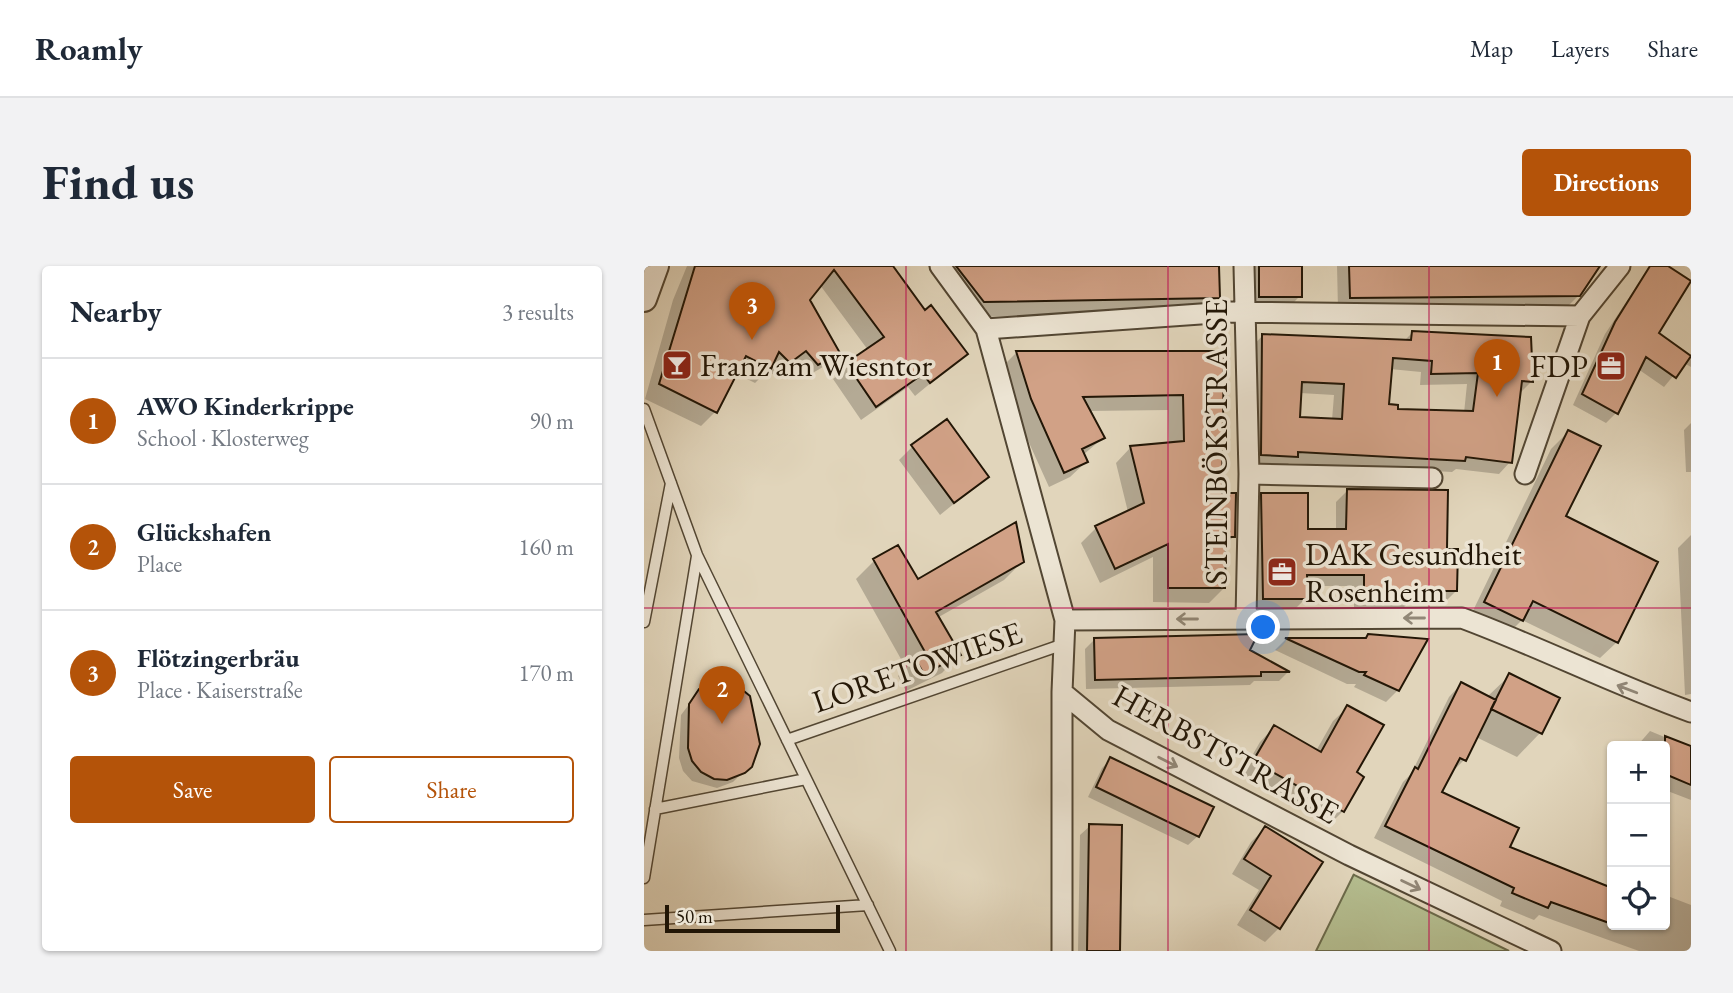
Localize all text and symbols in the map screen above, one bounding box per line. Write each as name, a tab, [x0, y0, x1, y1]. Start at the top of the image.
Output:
text: Roamly	[35, 27, 143, 70]
text: Map	[1470, 33, 1513, 64]
text: Layers	[1551, 33, 1610, 64]
text: Share	[1648, 33, 1698, 64]
button: Directions	[1522, 149, 1691, 216]
text: Find us	[42, 150, 194, 214]
pin: 3	[729, 282, 775, 340]
text: Nearby	[70, 292, 162, 331]
text: 3 results	[502, 297, 574, 327]
street label: STEINBÖKSTRASSE	[1195, 299, 1237, 585]
pin: 1	[1474, 339, 1520, 397]
place label: Franz am Wiesntor	[700, 344, 932, 386]
place label: FDP	[1530, 345, 1588, 387]
bar icon: Franz am Wiesntor	[660, 348, 694, 382]
office icon: FDP	[1594, 349, 1628, 383]
text: AWO Kinderkrippe	[137, 389, 354, 423]
text: 1	[87, 406, 99, 436]
text: 90 m	[529, 406, 574, 436]
text: School · Klosterweg	[137, 423, 309, 453]
text: Glückshafen	[137, 515, 271, 549]
text: 2	[87, 532, 99, 562]
text: 160 m	[518, 532, 574, 562]
place label: DAK Gesundheit Rosenheim	[1305, 533, 1521, 612]
text: Place	[137, 549, 182, 579]
office icon: DAK Gesundheit Rosenheim	[1265, 555, 1299, 589]
your location	[1246, 610, 1280, 644]
street label: LORETOWIESE	[807, 611, 1027, 723]
one-way arrow	[1403, 611, 1426, 625]
one-way arrow	[1175, 612, 1198, 626]
text: Flötzingerbräu	[137, 641, 300, 675]
text: 3	[87, 658, 99, 688]
text: 170 m	[518, 658, 574, 688]
pin: 2	[699, 666, 745, 724]
street label: HERBSTSTRASSE	[1106, 674, 1346, 834]
text: Place · Kaiserstraße	[137, 675, 303, 705]
one-way arrow	[1617, 681, 1638, 694]
map controls	[1607, 741, 1670, 930]
button: +	[1607, 741, 1670, 804]
one-way arrow	[1157, 755, 1178, 769]
button: Save	[70, 756, 315, 823]
button: Share	[329, 756, 574, 823]
button: −	[1607, 804, 1670, 867]
button: locate	[1607, 867, 1670, 930]
one-way arrow	[1400, 879, 1421, 893]
scale bar	[665, 902, 840, 934]
text: 50 m	[676, 904, 713, 929]

